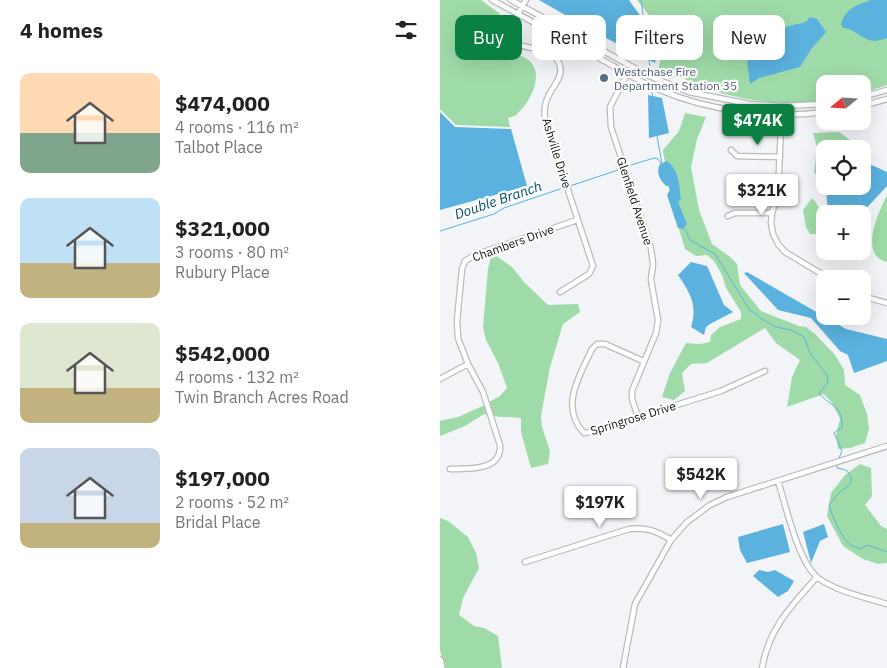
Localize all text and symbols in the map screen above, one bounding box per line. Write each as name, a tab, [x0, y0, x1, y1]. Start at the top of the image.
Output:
chip: Buy	[455, 15, 522, 60]
chip: Rent	[532, 15, 606, 60]
chip: Filters	[616, 15, 703, 60]
chip: New	[713, 15, 785, 60]
text: 4 homes	[20, 16, 103, 44]
icon: filters	[392, 16, 420, 44]
place label: Westchase Fire Department Station 35	[614, 64, 737, 93]
marker: Westchase Fire Department Station 35	[598, 72, 610, 84]
north arrow	[816, 75, 871, 130]
map controls	[816, 75, 871, 325]
text: $474,000	[175, 89, 270, 117]
icon: home	[60, 93, 120, 153]
pin: $474K	[723, 104, 793, 146]
text: $474K	[733, 110, 783, 130]
street label: Ashville Drive	[539, 116, 575, 190]
text: 4 rooms · 116 m²	[175, 117, 299, 137]
text: Talbot Place	[175, 137, 263, 157]
button: locate	[816, 140, 871, 195]
street label: Glenfield Avenue	[614, 155, 656, 247]
pin: $321K	[727, 174, 797, 216]
water label: Double Branch	[452, 177, 544, 223]
text: $321K	[737, 180, 787, 200]
button: +	[816, 205, 871, 260]
text: $321,000	[175, 214, 270, 242]
icon: home	[60, 218, 120, 278]
street label: Chambers Drive	[470, 221, 556, 265]
text: 3 rooms · 80 m²	[175, 242, 289, 262]
text: Rubury Place	[175, 262, 270, 282]
button: −	[816, 270, 871, 325]
text: $542,000	[175, 339, 270, 367]
icon: home	[60, 343, 120, 403]
text: 4 rooms · 132 m²	[175, 367, 299, 387]
text: Twin Branch Acres Road	[175, 387, 349, 407]
street label: Springrose Drive	[588, 398, 678, 438]
pin: $542K	[666, 458, 736, 500]
text: $197,000	[175, 464, 270, 492]
text: $542K	[676, 464, 726, 484]
icon: home	[60, 468, 120, 528]
pin: $197K	[565, 486, 635, 528]
text: 2 rooms · 52 m²	[175, 492, 289, 512]
text: $197K	[575, 492, 625, 512]
text: Bridal Place	[175, 512, 261, 532]

